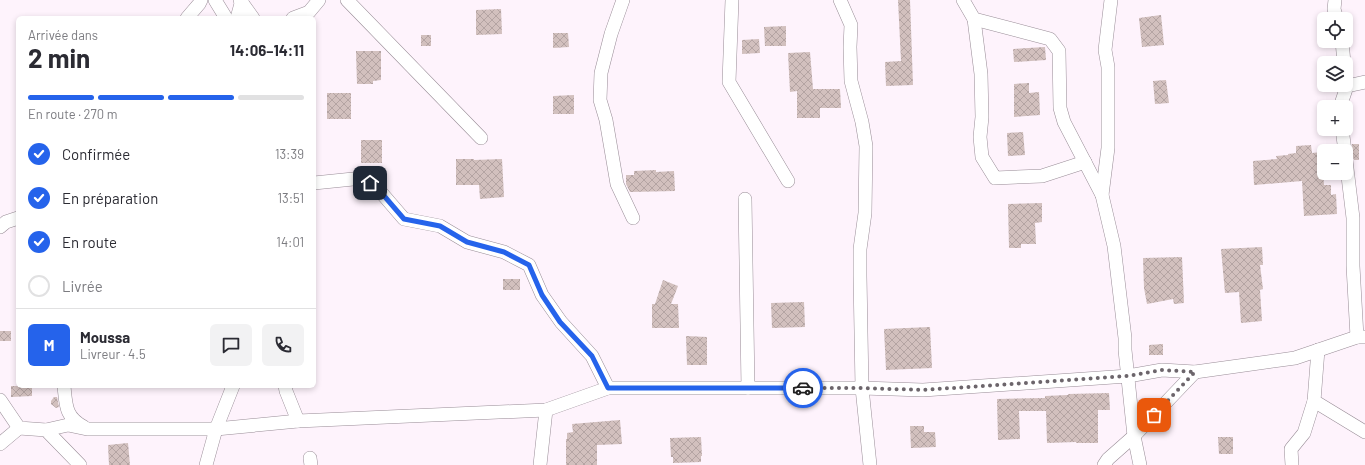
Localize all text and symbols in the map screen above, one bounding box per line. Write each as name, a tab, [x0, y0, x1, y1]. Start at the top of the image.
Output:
map controls	[1317, 12, 1353, 180]
button: locate	[1317, 12, 1353, 48]
text: Arrivée dans	[28, 27, 98, 43]
text: 14:06–14:11	[230, 41, 304, 59]
text: 2 min	[28, 42, 90, 73]
button: layers	[1317, 56, 1353, 92]
button: +	[1317, 100, 1353, 136]
text: En route · 270 m	[28, 106, 117, 122]
icon: check	[28, 143, 50, 165]
button: −	[1317, 144, 1353, 180]
text: Confirmée	[62, 145, 130, 163]
text: 13:39	[275, 146, 304, 162]
pin	[353, 166, 387, 200]
icon: home	[359, 172, 381, 194]
icon: check	[28, 187, 50, 209]
text: En préparation	[62, 189, 158, 207]
text: 13:51	[277, 190, 304, 206]
icon: check	[28, 231, 50, 253]
text: En route	[62, 233, 117, 251]
text: 14:01	[276, 234, 304, 250]
text: Livrée	[62, 277, 103, 295]
button: chat	[210, 324, 252, 366]
button: phone	[262, 324, 304, 366]
text: Moussa	[80, 328, 130, 346]
text: M	[44, 336, 54, 354]
text: Livreur · 4.5	[80, 346, 146, 362]
courier	[783, 368, 823, 408]
icon: car	[792, 377, 814, 399]
pin	[1137, 398, 1171, 432]
icon: bag	[1143, 404, 1165, 426]

